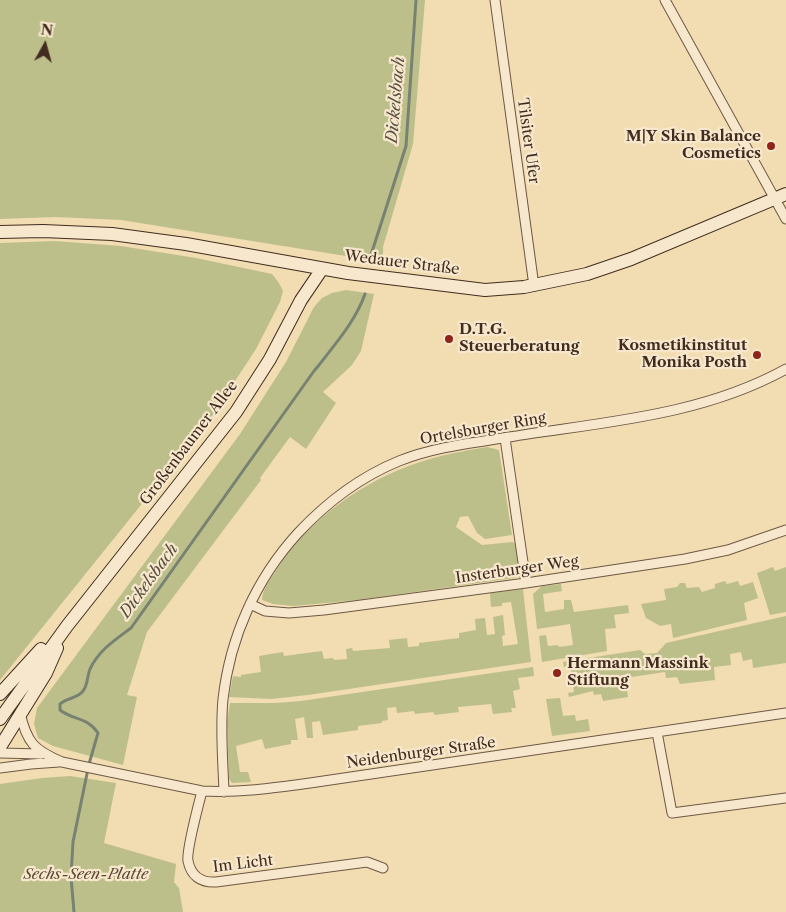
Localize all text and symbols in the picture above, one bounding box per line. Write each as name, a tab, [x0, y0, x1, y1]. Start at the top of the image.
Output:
north arrow	[20, 20, 70, 70]
text: N	[40, 20, 54, 40]
water label: Dickelsbach	[383, 56, 409, 144]
street label: Tilsiter Ufer	[513, 97, 543, 185]
place label: M|Y Skin Balance Cosmetics	[626, 128, 761, 163]
marker: M|Y Skin Balance Cosmetics	[765, 140, 777, 152]
street label: Wedauer Straße	[343, 247, 461, 279]
place label: D.T.G. Steuerberatung	[459, 321, 579, 356]
marker: D.T.G. Steuerberatung	[443, 333, 455, 345]
place label: Kosmetikinstitut Monika Posth	[618, 337, 747, 372]
marker: Kosmetikinstitut Monika Posth	[751, 349, 763, 361]
street label: Großenbaumer Allee	[136, 377, 242, 509]
street label: Ortelsburger Ring	[419, 409, 547, 449]
water label: Dickelsbach	[116, 540, 182, 622]
street label: Insterburger Weg	[454, 552, 580, 588]
place label: Hermann Massink Stiftung	[567, 655, 709, 690]
marker: Hermann Massink Stiftung	[551, 667, 563, 679]
street label: Neidenburger Straße	[345, 734, 497, 772]
street label: Im Licht	[212, 851, 274, 877]
park label: Sechs-Seen-Platte	[24, 866, 148, 884]

